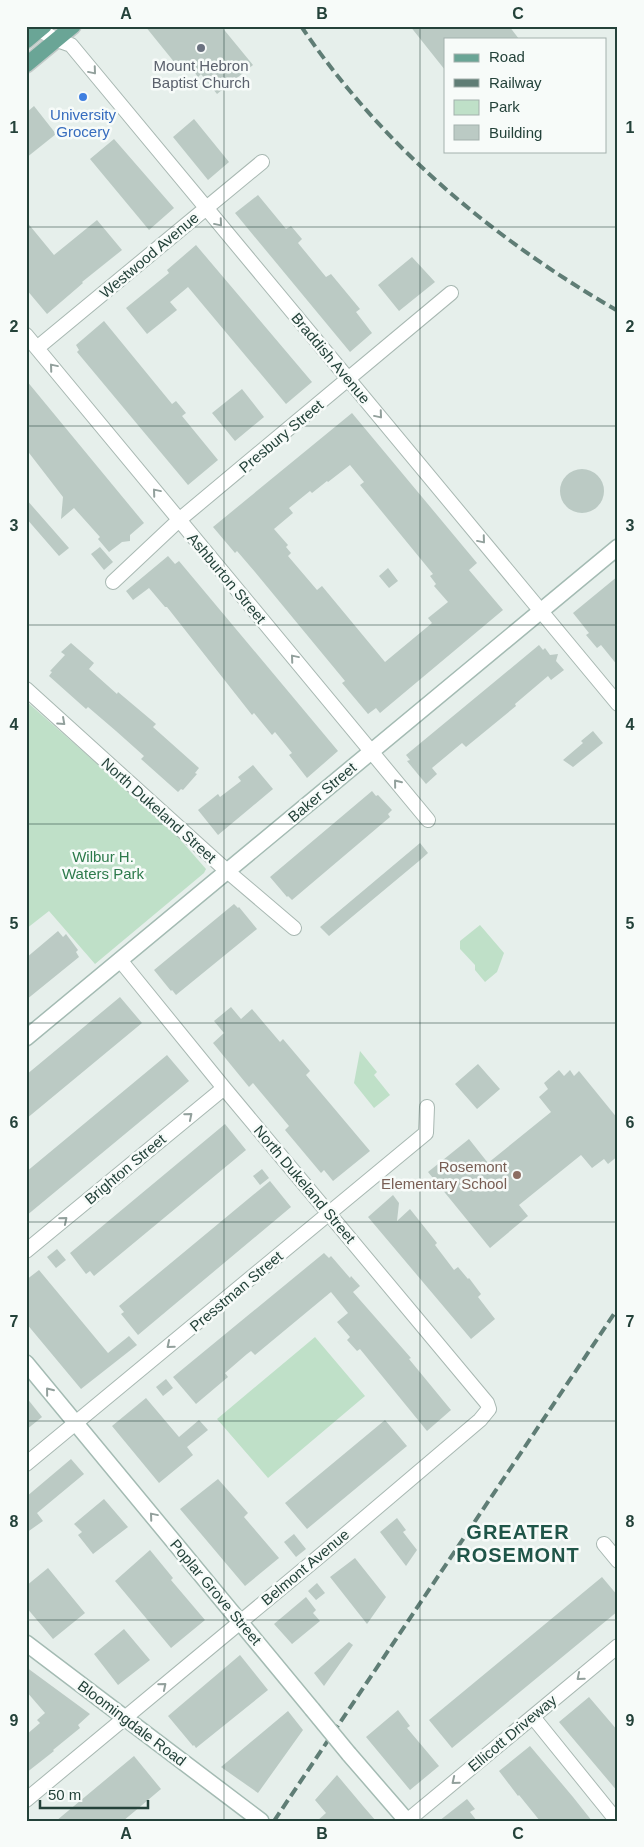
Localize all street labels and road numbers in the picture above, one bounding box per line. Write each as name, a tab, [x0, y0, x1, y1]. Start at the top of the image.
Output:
street label: Westwood Avenue	[96, 209, 202, 301]
street label: Braddish Avenue	[288, 309, 374, 407]
street label: Presbury Street	[236, 395, 327, 476]
street label: Ashburton Street	[184, 529, 270, 627]
street label: North Dukeland Street	[98, 754, 220, 867]
street label: Baker Street	[285, 758, 360, 825]
street label: North Dukeland Street	[251, 1122, 360, 1247]
street label: Brighton Street	[81, 1130, 169, 1208]
street label: Presstman Street	[186, 1247, 286, 1335]
street label: Belmont Avenue	[258, 1525, 352, 1609]
street label: Poplar Grove Street	[167, 1536, 266, 1649]
street label: Bloomingdale Road	[75, 1677, 189, 1769]
street label: Ellicott Driveway	[464, 1691, 560, 1775]

